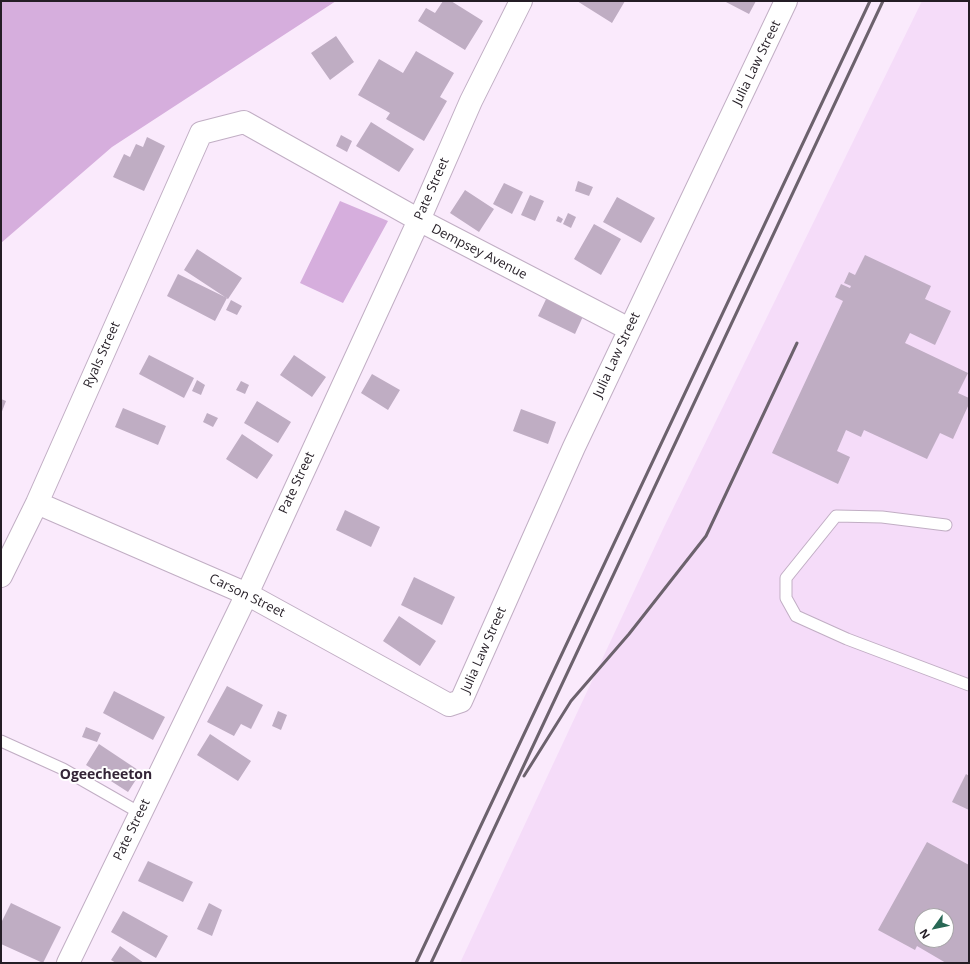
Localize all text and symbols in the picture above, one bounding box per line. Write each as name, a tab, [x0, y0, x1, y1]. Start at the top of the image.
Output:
street label: Julia Law Street	[730, 18, 784, 108]
street label: Pate Street	[411, 155, 453, 223]
street label: Dempsey Avenue	[429, 221, 529, 283]
street label: Julia Law Street	[590, 310, 644, 400]
street label: Ryals Street	[80, 319, 124, 391]
street label: Pate Street	[276, 449, 318, 517]
street label: Carson Street	[207, 571, 287, 621]
street label: Julia Law Street	[458, 605, 510, 695]
district label: Ogeecheeton	[60, 767, 152, 783]
street label: Pate Street	[110, 797, 154, 863]
north arrow	[914, 908, 954, 948]
text: N	[916, 926, 933, 942]

